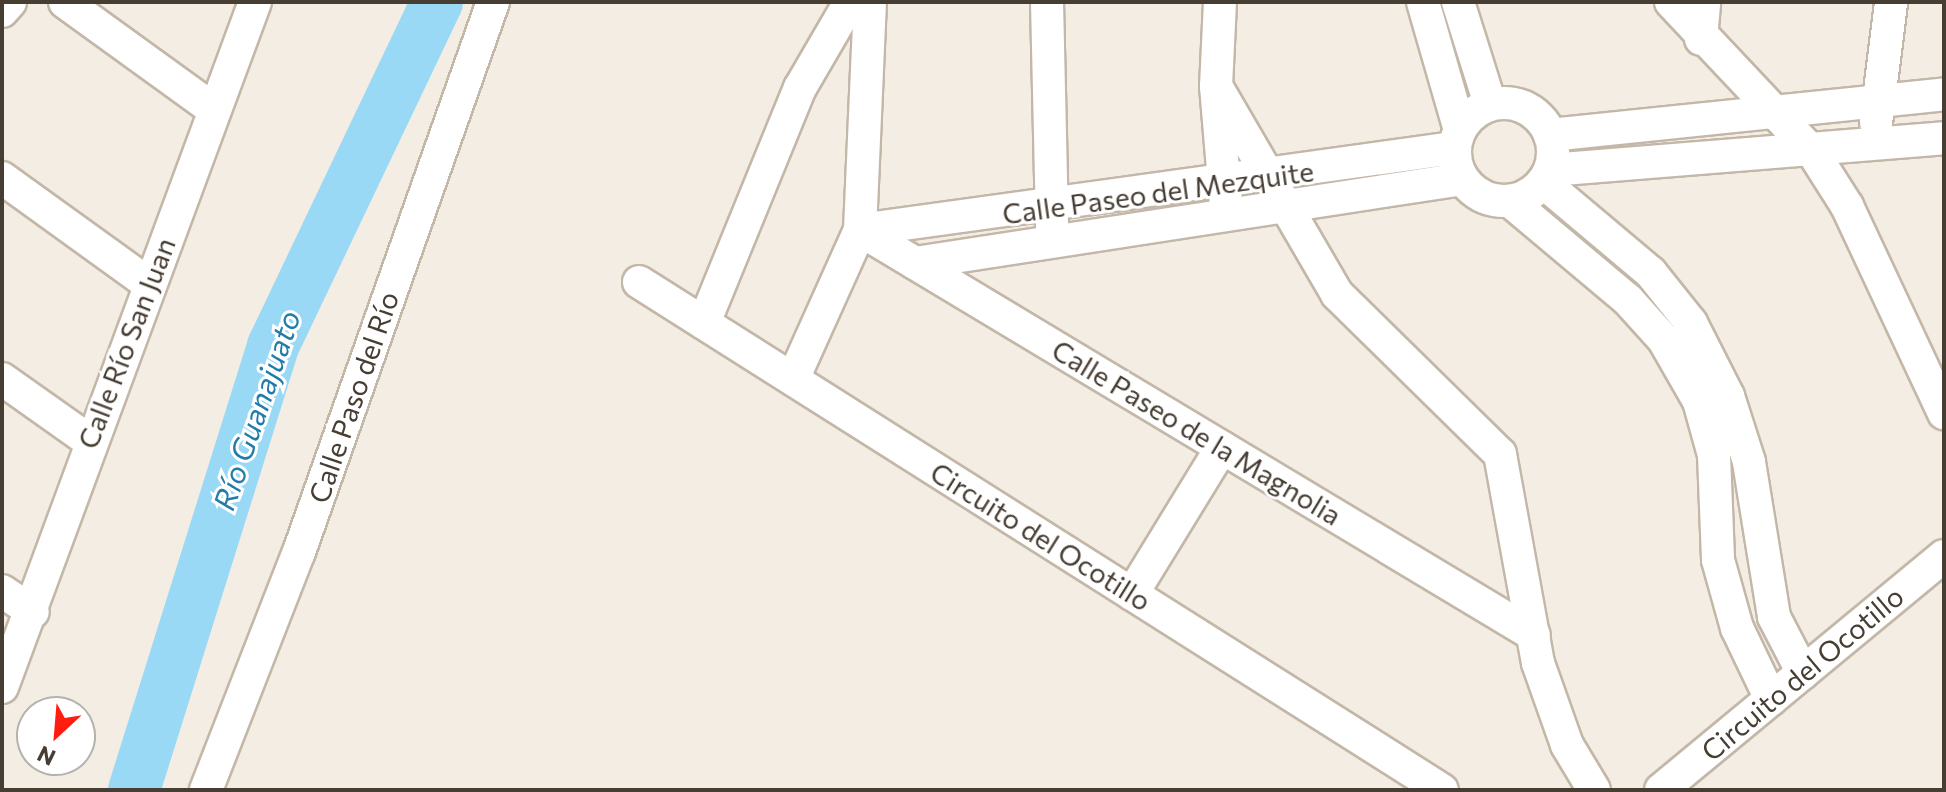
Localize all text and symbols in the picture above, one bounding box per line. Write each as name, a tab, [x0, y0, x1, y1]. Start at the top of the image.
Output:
street label: Calle Paseo del Mezquite	[1000, 154, 1316, 230]
street label: Calle Río San Juan	[70, 233, 182, 453]
street label: Calle Paso del Río	[301, 287, 405, 507]
water label: Río Guanajuato	[205, 305, 307, 515]
street label: Calle Paseo de la Magnolia	[1046, 332, 1348, 532]
street label: Circuito del Ocotillo	[925, 455, 1157, 617]
street label: Circuito del Ocotillo	[1694, 579, 1910, 767]
north arrow	[16, 696, 96, 776]
text: N	[33, 740, 59, 772]

